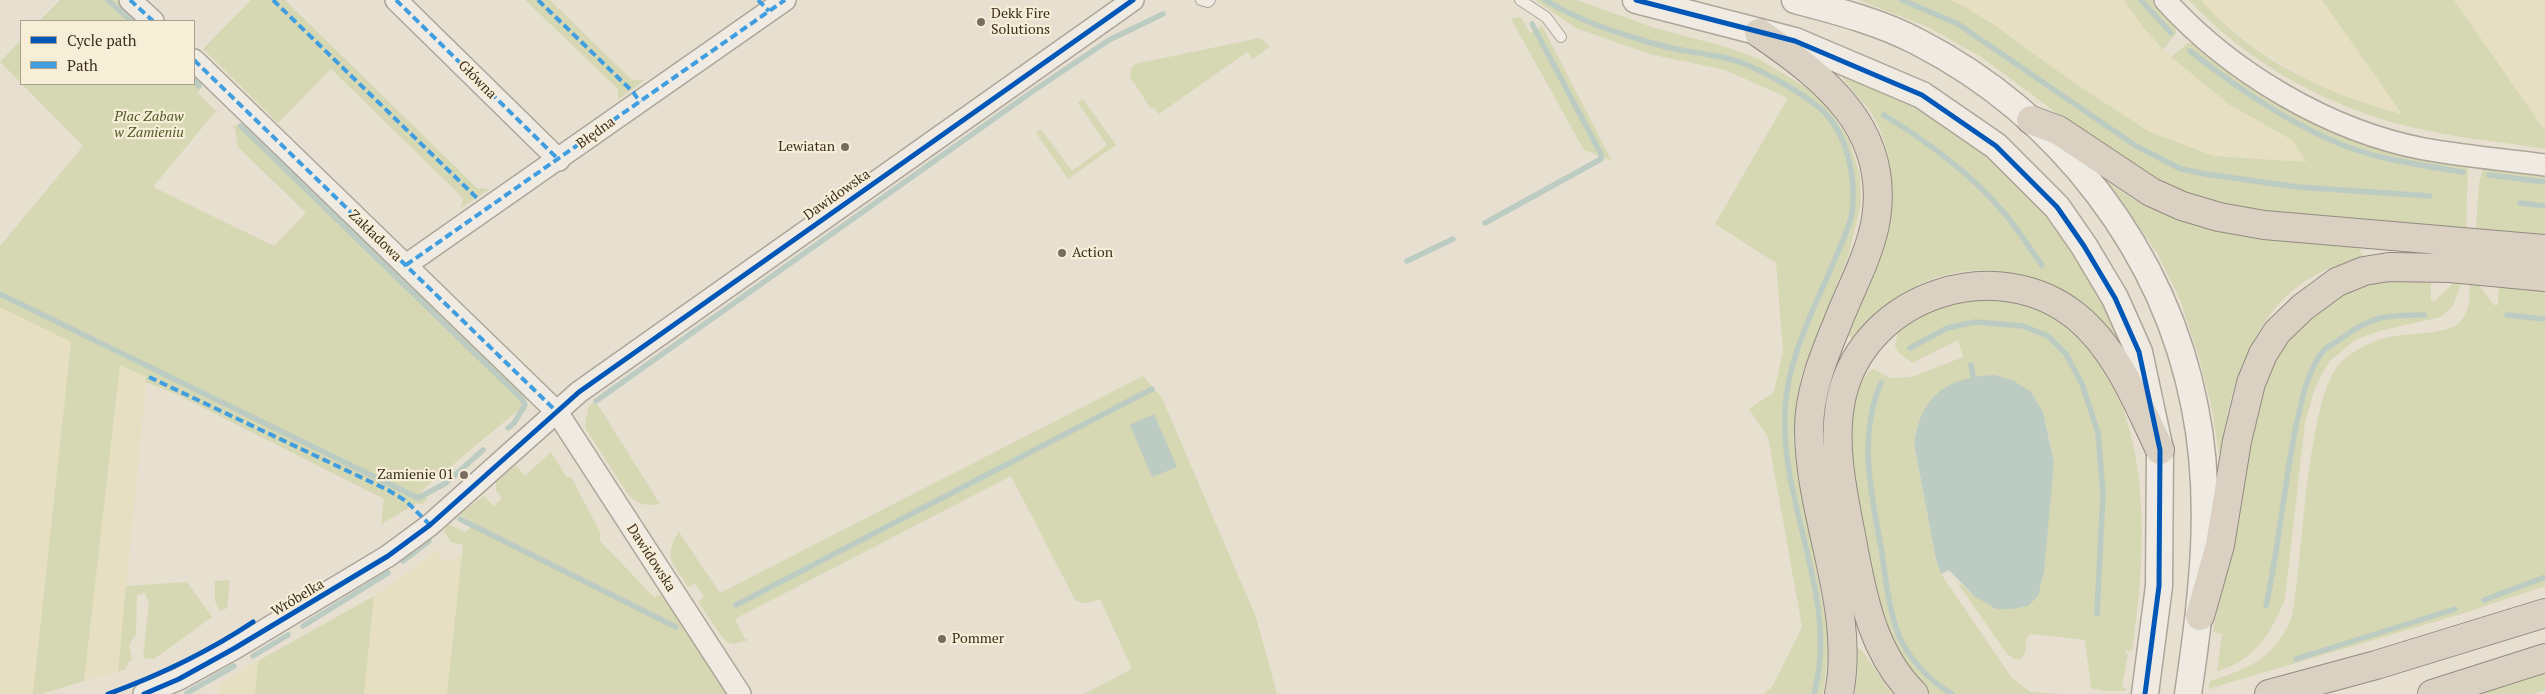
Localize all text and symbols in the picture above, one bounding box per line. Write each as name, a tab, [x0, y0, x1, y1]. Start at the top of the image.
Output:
place label: Dekk Fire Solutions	[991, 6, 1050, 38]
marker: Dekk Fire Solutions	[975, 16, 987, 28]
legend	[20, 20, 195, 85]
text: Cycle path	[67, 30, 137, 50]
text: Path	[67, 55, 98, 75]
street label: Główna	[454, 57, 500, 103]
park label: Plac Zabaw w Zamieniu	[114, 109, 184, 142]
street label: Błędna	[574, 113, 618, 153]
place label: Lewiatan	[778, 139, 835, 155]
marker: Lewiatan	[839, 141, 851, 153]
street label: Dawidowska	[801, 166, 873, 224]
street label: Zakładowa	[345, 207, 405, 265]
place label: Action	[1072, 245, 1113, 261]
marker: Action	[1056, 247, 1068, 259]
place label: Zamienie 01	[377, 467, 454, 483]
marker: Zamienie 01	[458, 469, 470, 481]
street label: Dawidowska	[623, 521, 679, 595]
street label: Wróbelka	[269, 576, 327, 620]
place label: Pommer	[952, 631, 1004, 647]
marker: Pommer	[936, 633, 948, 645]

